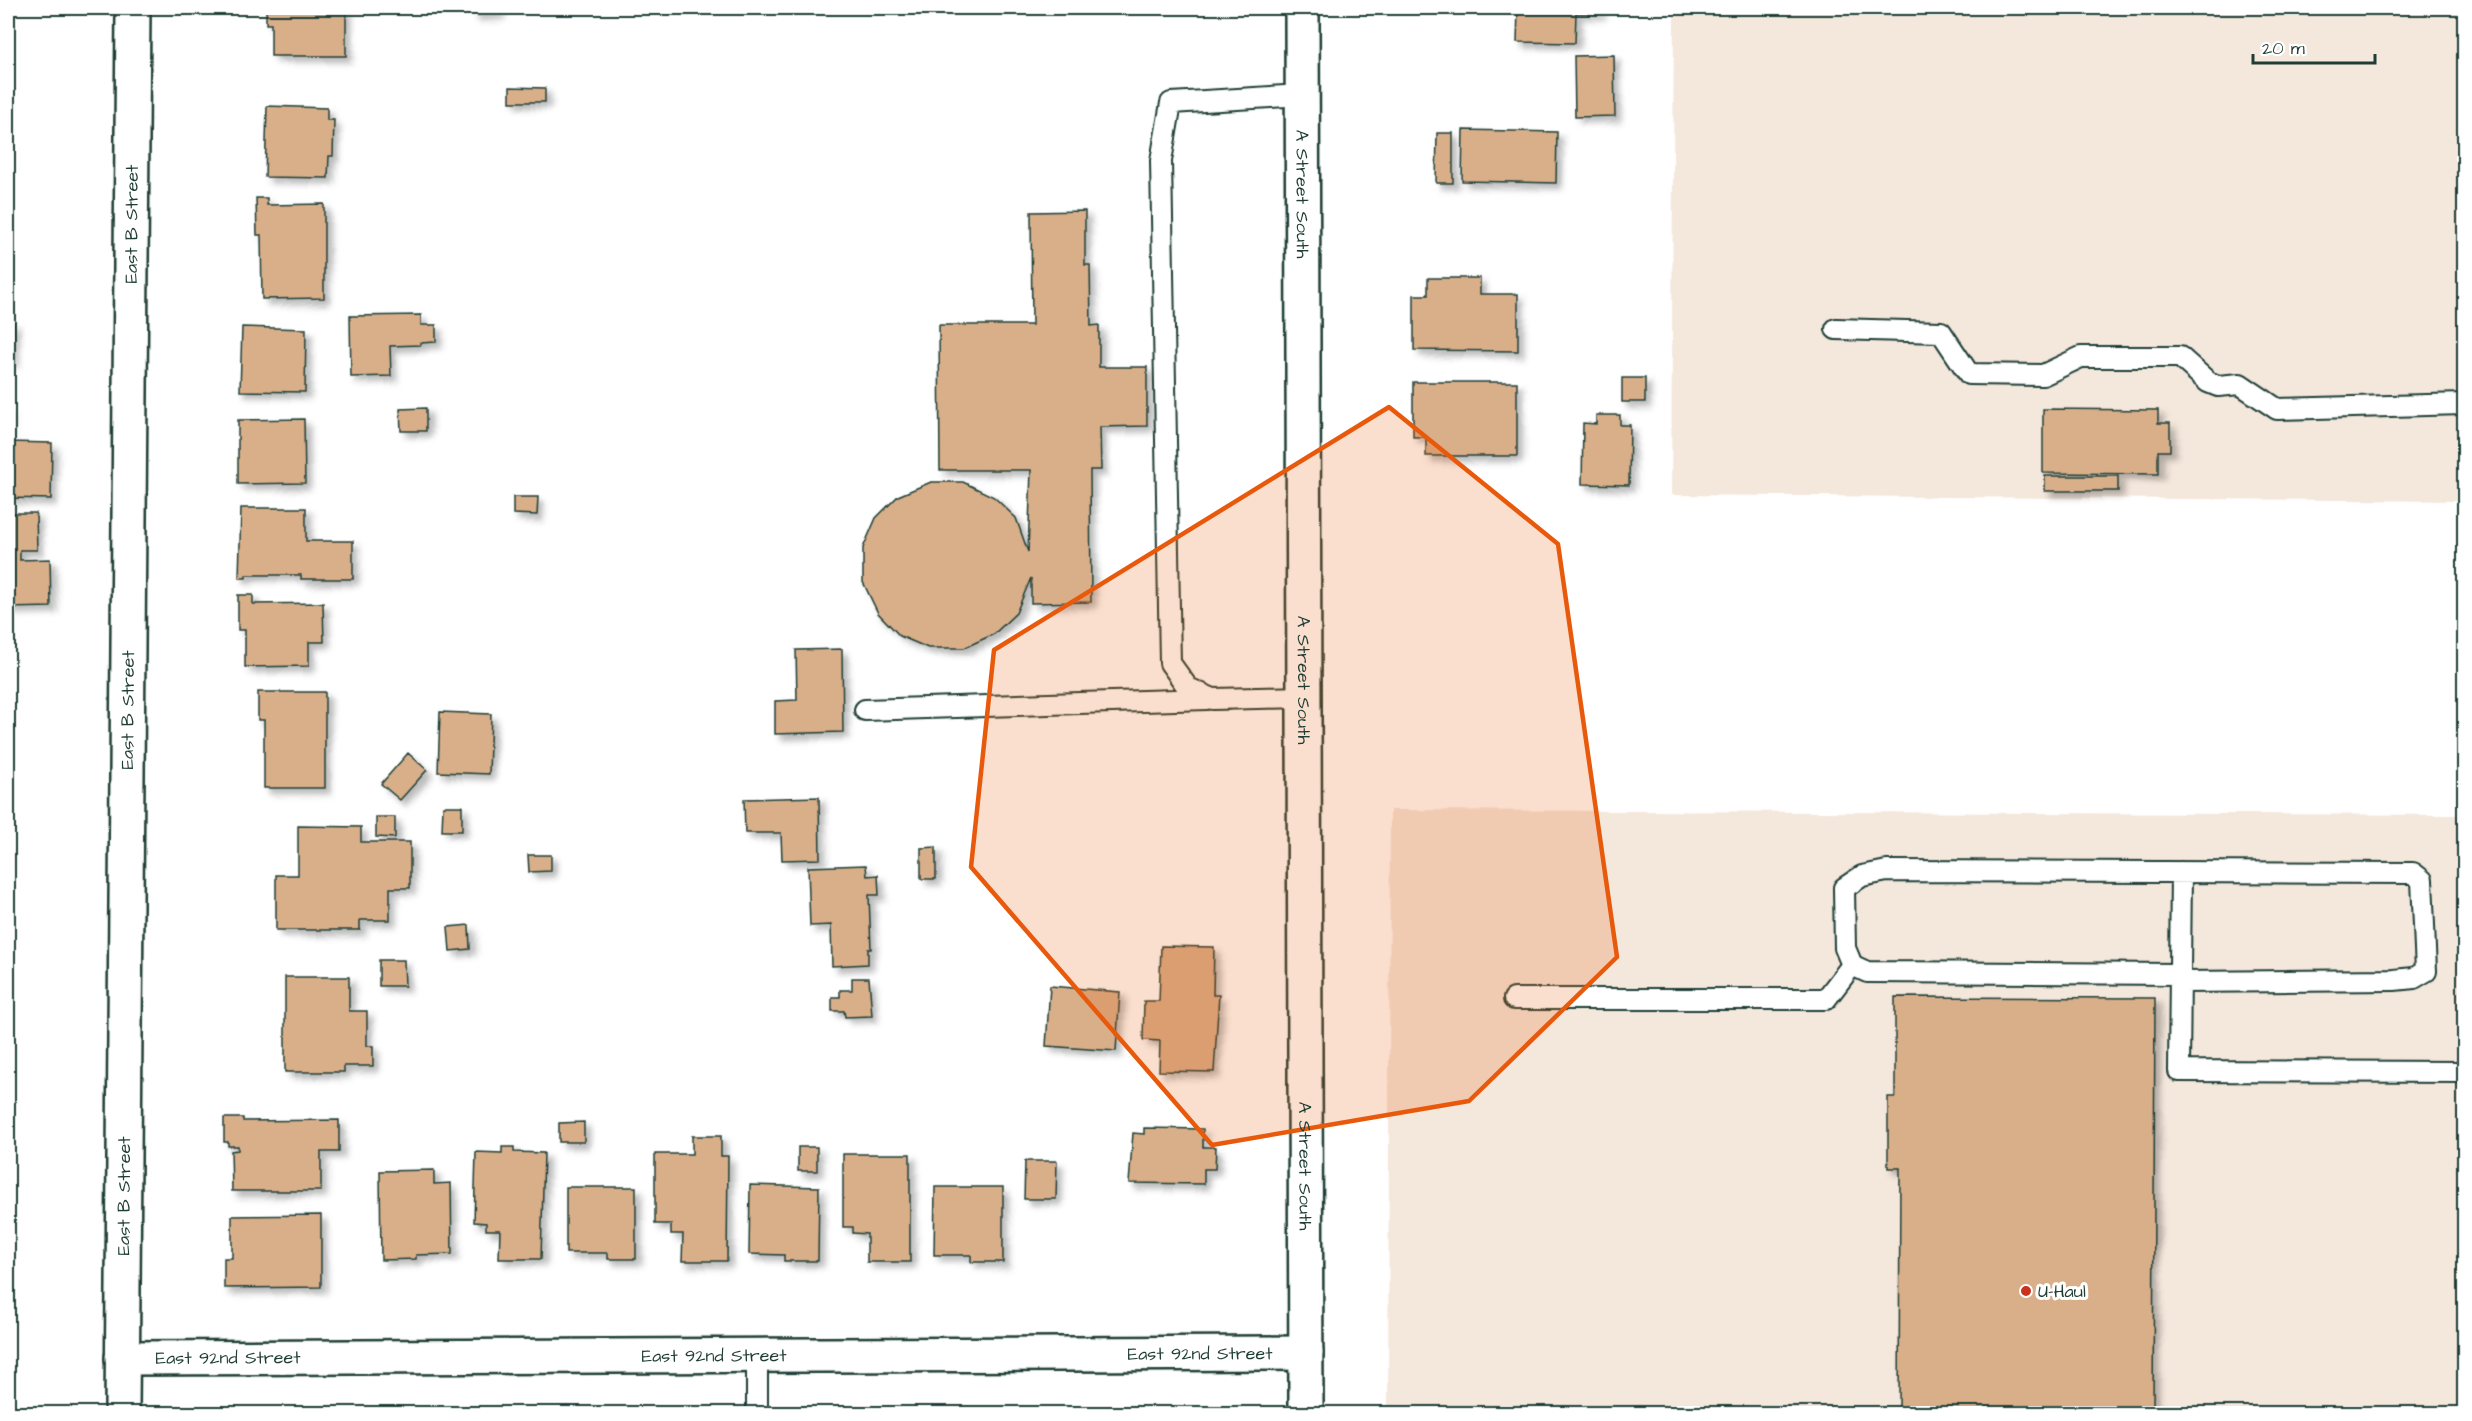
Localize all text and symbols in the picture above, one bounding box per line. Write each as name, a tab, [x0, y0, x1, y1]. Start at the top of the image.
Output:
scale bar	[2253, 27, 2374, 65]
text: 20 m	[2262, 36, 2305, 61]
street label: A Street South	[1290, 130, 1315, 258]
street label: East B Street	[118, 164, 144, 284]
street label: A Street South	[1291, 616, 1317, 744]
street label: East B Street	[115, 650, 140, 770]
street label: A Street South	[1293, 1102, 1318, 1230]
street label: East B Street	[111, 1136, 137, 1256]
place label: U-Haul	[2038, 1279, 2086, 1304]
marker: U-Haul	[2019, 1284, 2033, 1298]
street label: East 92nd Street	[1127, 1341, 1273, 1366]
street label: East 92nd Street	[641, 1343, 787, 1368]
street label: East 92nd Street	[155, 1345, 301, 1370]

